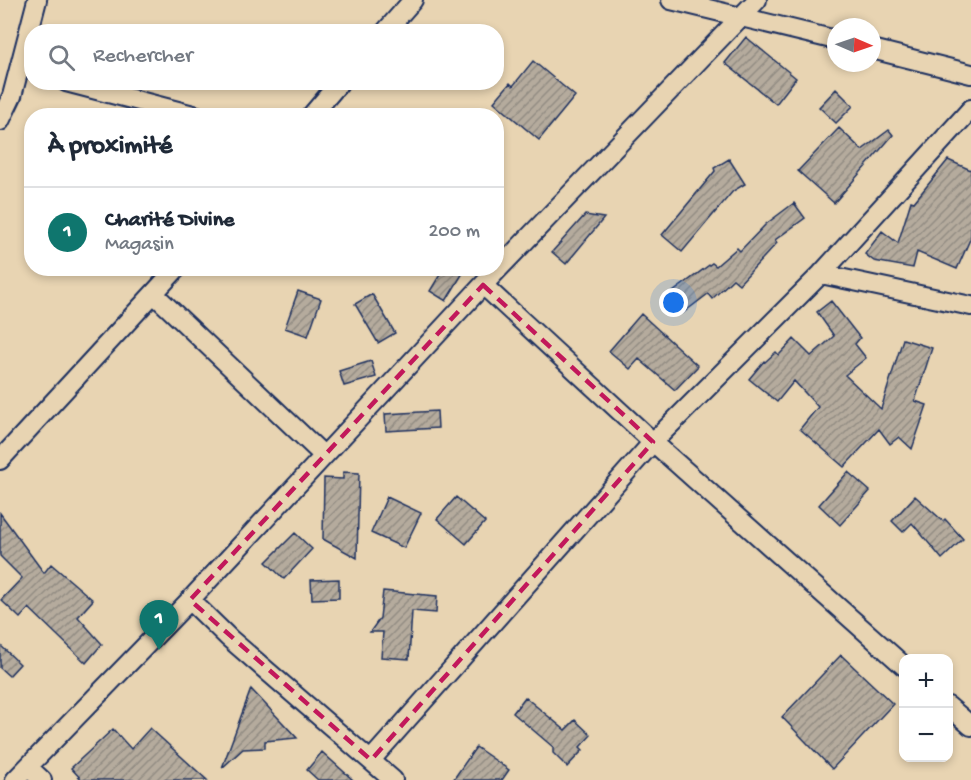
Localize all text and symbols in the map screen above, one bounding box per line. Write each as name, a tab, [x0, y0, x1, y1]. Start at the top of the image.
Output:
north arrow	[827, 18, 881, 72]
search box	[24, 24, 504, 90]
icon: search	[45, 41, 78, 74]
text: Rechercher	[93, 44, 193, 70]
text: À proximité	[48, 132, 172, 163]
text: Charité Divine	[105, 208, 234, 234]
text: 1	[63, 221, 72, 244]
text: 200 m	[429, 221, 480, 244]
text: Magasin	[105, 234, 174, 257]
your location	[659, 288, 688, 317]
pin: 1	[140, 600, 178, 650]
map controls	[899, 654, 953, 762]
button: +	[899, 654, 953, 708]
button: −	[899, 708, 953, 762]

